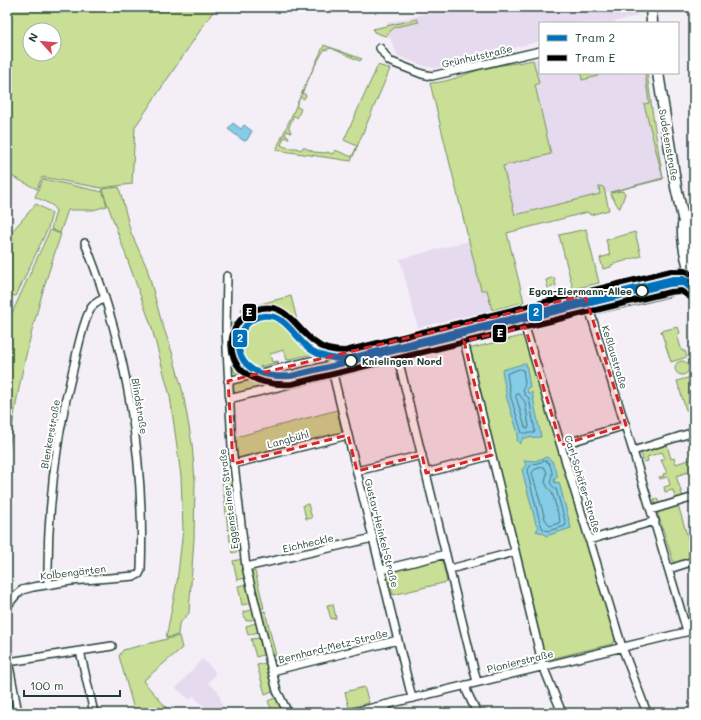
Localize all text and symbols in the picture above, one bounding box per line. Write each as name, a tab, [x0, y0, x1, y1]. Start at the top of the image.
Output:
north arrow	[22, 22, 62, 62]
legend	[539, 22, 679, 74]
text: Tram 2	[575, 29, 615, 45]
text: N	[24, 30, 41, 44]
street label: Grünhutstraße	[440, 41, 514, 71]
text: Tram E	[575, 49, 616, 65]
street label: Sudetenstraße	[656, 108, 682, 182]
place label: Egon-Eiermann-Allee	[529, 284, 632, 298]
marker: Egon-Eiermann-Allee	[635, 284, 649, 298]
line badge: E	[242, 303, 257, 322]
line badge: 2	[528, 303, 543, 322]
text: E	[245, 304, 253, 319]
text: 2	[533, 304, 539, 319]
street label: Keßlaustraße	[599, 323, 631, 391]
line badge: E	[492, 324, 507, 343]
text: E	[496, 325, 504, 340]
line badge: 2	[232, 329, 248, 348]
text: 2	[237, 330, 243, 345]
marker: Knielingen Nord	[344, 354, 358, 368]
place label: Knielingen Nord	[362, 354, 443, 368]
street label: Blindstraße	[129, 377, 151, 435]
street label: Blenkerstraße	[37, 398, 63, 470]
street label: Langbühl	[266, 427, 310, 451]
street label: Carl-Schäfer-Straße	[561, 433, 605, 535]
street label: Eggensteiner Straße	[215, 448, 241, 550]
street label: Gustav-Heinkel-Straße	[362, 477, 402, 589]
street label: Eichheckle	[281, 530, 335, 556]
street label: Kolbengärten	[39, 561, 107, 583]
street label: Bernhard-Metz-Straße	[277, 626, 389, 666]
street label: Pionierstraße	[485, 646, 555, 676]
scale bar	[24, 672, 120, 698]
text: 100 m	[30, 677, 64, 693]

